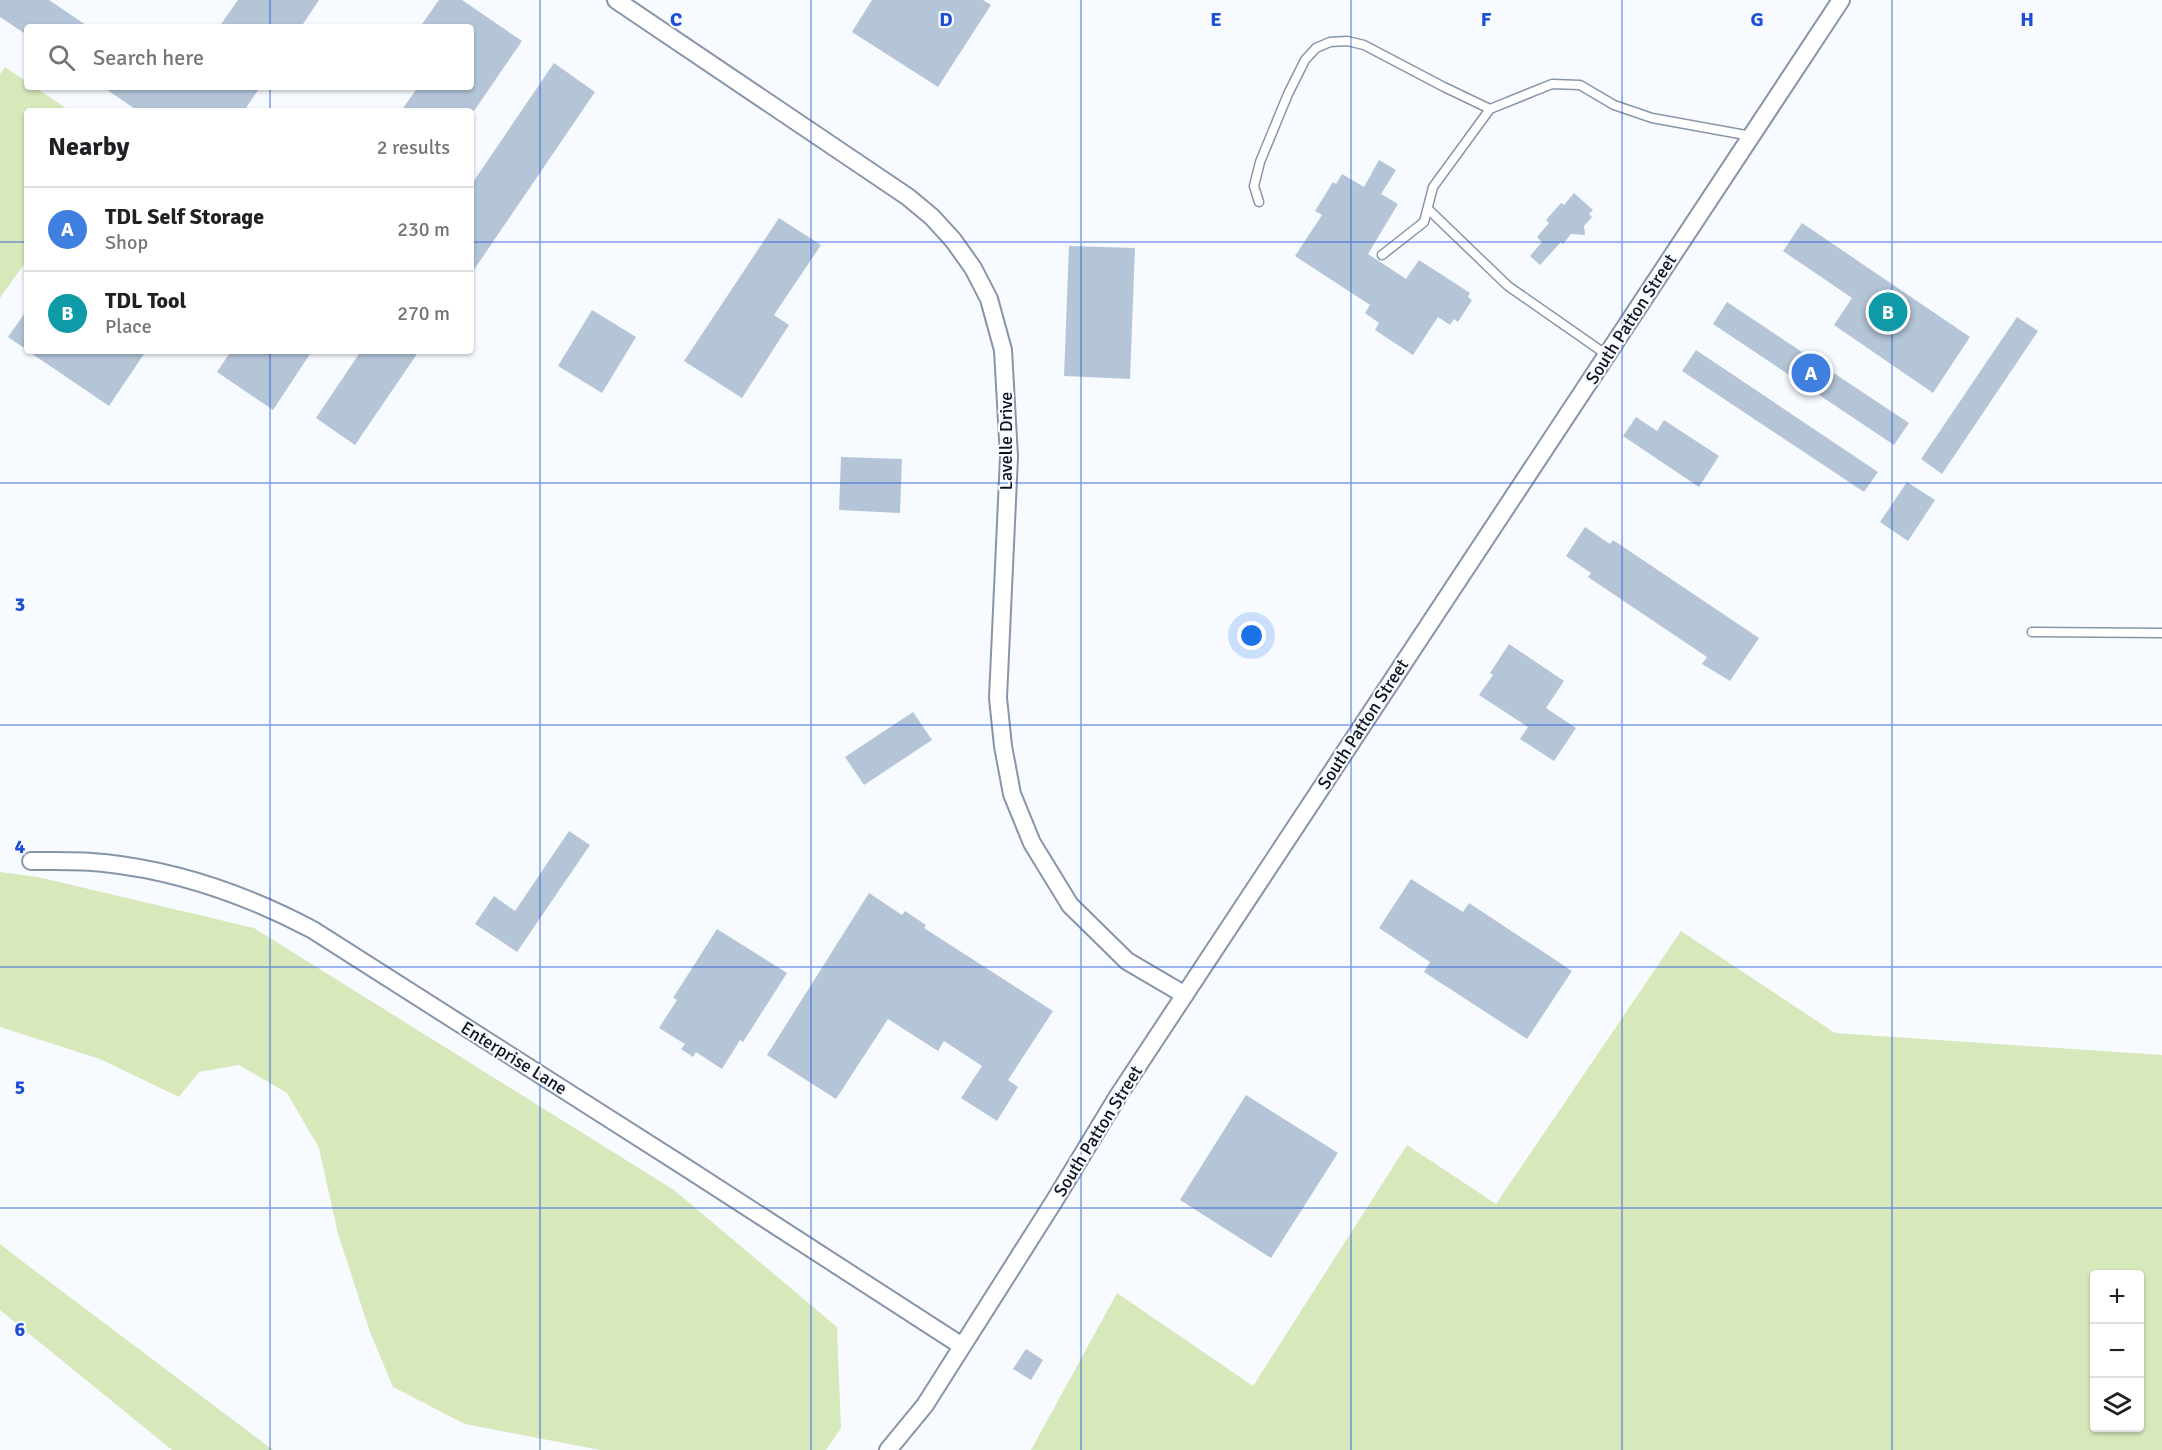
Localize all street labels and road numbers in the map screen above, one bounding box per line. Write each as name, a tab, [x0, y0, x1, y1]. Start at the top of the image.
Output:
street label: South Patton Street	[1581, 250, 1681, 388]
street label: Lavelle Drive	[995, 392, 1017, 490]
street label: South Patton Street	[1313, 655, 1413, 793]
street label: Enterprise Lane	[457, 1017, 571, 1099]
street label: South Patton Street	[1049, 1061, 1147, 1201]

